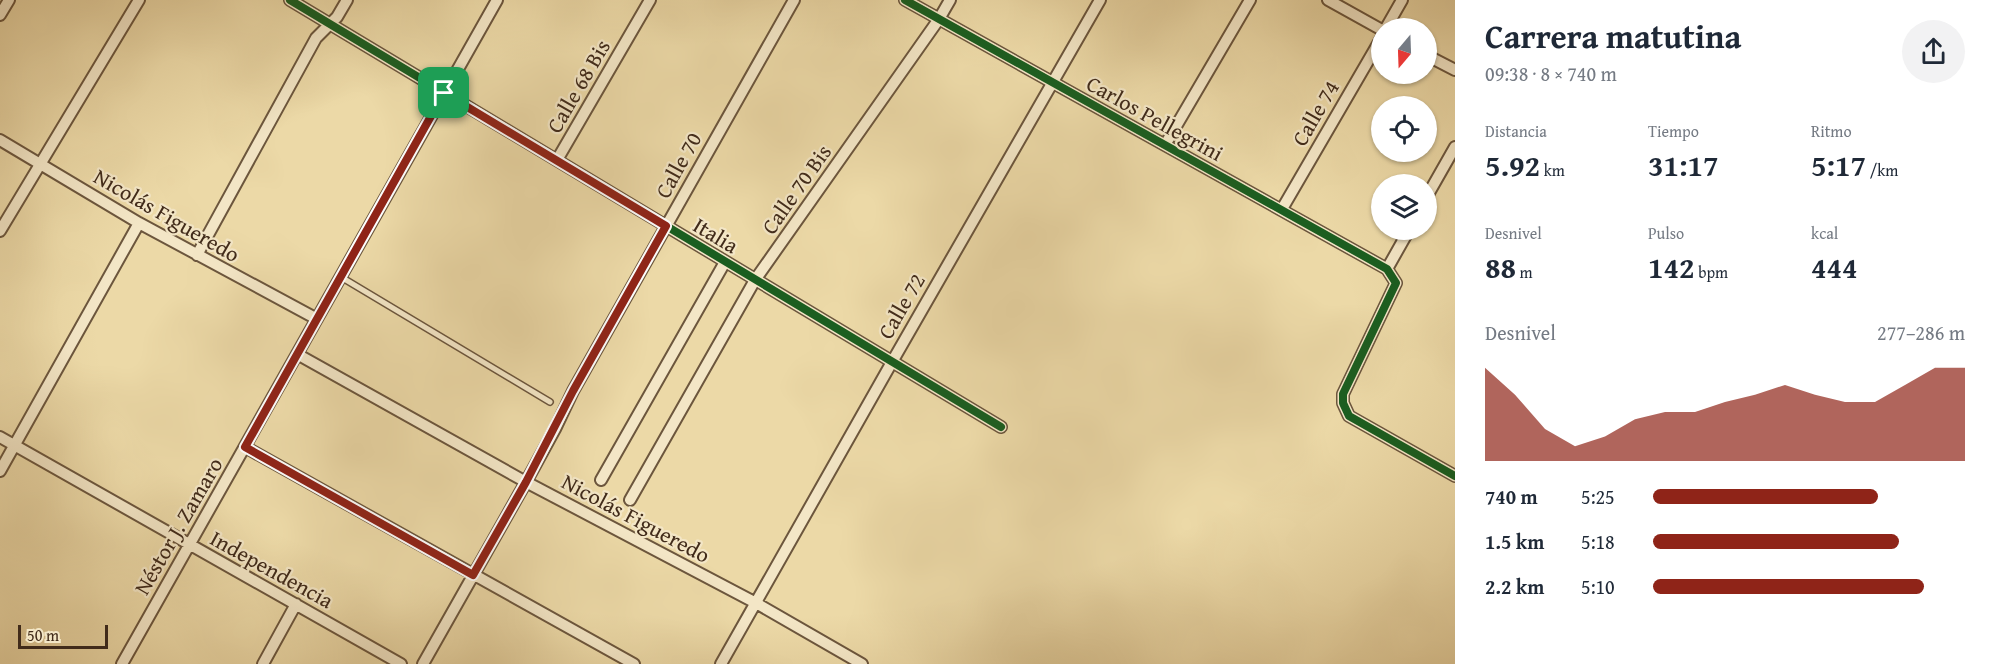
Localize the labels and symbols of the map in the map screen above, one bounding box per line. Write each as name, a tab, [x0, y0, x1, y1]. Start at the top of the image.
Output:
north arrow	[1371, 18, 1437, 84]
street label: Calle 68 Bis	[538, 33, 618, 139]
pin	[418, 67, 469, 118]
street label: Carlos Pellegrini	[1081, 67, 1229, 169]
street label: Calle 74	[1283, 74, 1347, 152]
street label: Calle 70	[647, 126, 709, 204]
street label: Calle 70 Bis	[753, 138, 839, 240]
street label: Nicolás Figueredo	[88, 160, 246, 270]
street label: Italia	[687, 209, 745, 261]
street label: Calle 72	[869, 267, 933, 345]
street label: Néstor J. Zamaro	[126, 451, 230, 601]
street label: Nicolás Figueredo	[556, 465, 716, 571]
street label: Independencia	[205, 522, 340, 616]
scale bar	[18, 622, 108, 650]

